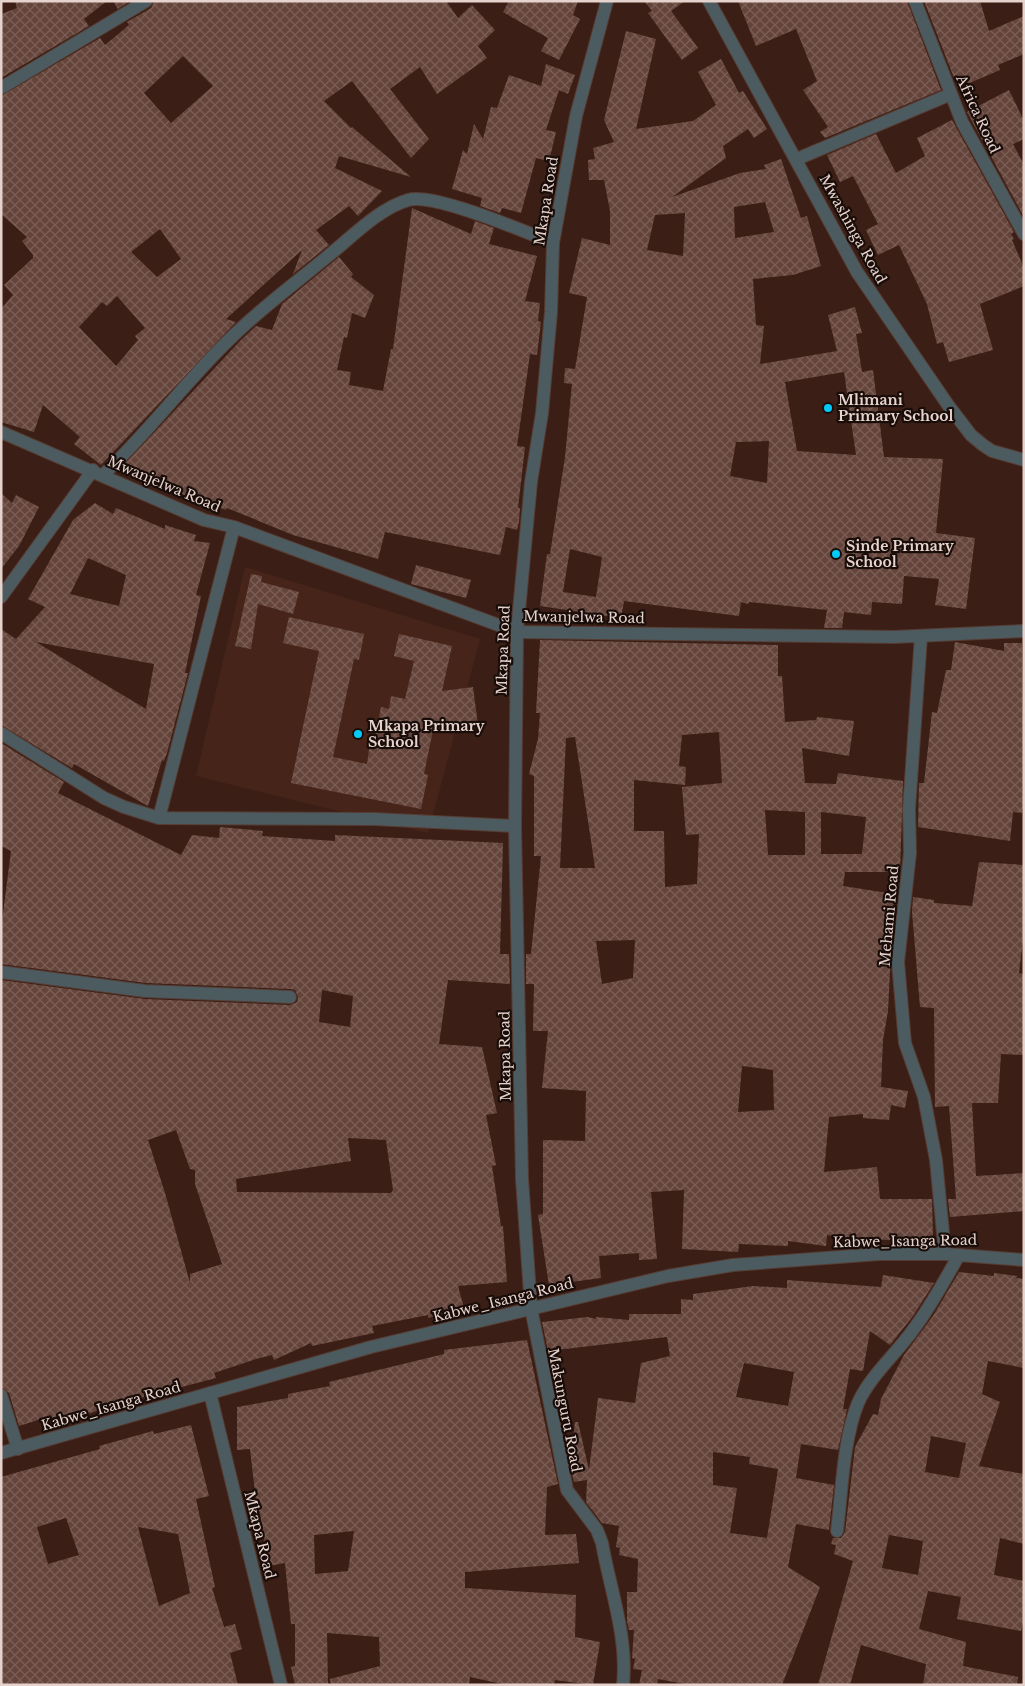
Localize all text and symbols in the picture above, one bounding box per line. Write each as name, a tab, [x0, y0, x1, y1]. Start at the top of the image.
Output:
street label: Africa Road	[952, 71, 1004, 157]
street label: Mkapa Road	[530, 155, 562, 247]
street label: Mwashinga Road	[816, 171, 891, 287]
place label: Mlimani Primary School	[838, 391, 954, 425]
marker: Mlimani Primary School	[822, 402, 834, 414]
street label: Mwanjelwa Road	[105, 452, 224, 516]
place label: Sinde Primary School	[846, 537, 955, 571]
marker: Sinde Primary School	[830, 548, 842, 560]
street label: Mkapa Road	[492, 604, 514, 695]
street label: Mwanjelwa Road	[523, 607, 645, 627]
place label: Mkapa Primary School	[368, 717, 485, 751]
marker: Mkapa Primary School	[352, 728, 364, 740]
street label: Mehami Road	[876, 864, 902, 967]
street label: Mkapa Road	[495, 1010, 515, 1101]
street label: Kabwe_Isanga Road	[833, 1231, 978, 1251]
street label: Kabwe_Isanga Road	[431, 1274, 576, 1326]
street label: Makunguru Road	[544, 1347, 586, 1474]
street label: Kabwe_Isanga Road	[39, 1377, 183, 1435]
street label: Mkapa Road	[240, 1489, 280, 1581]

